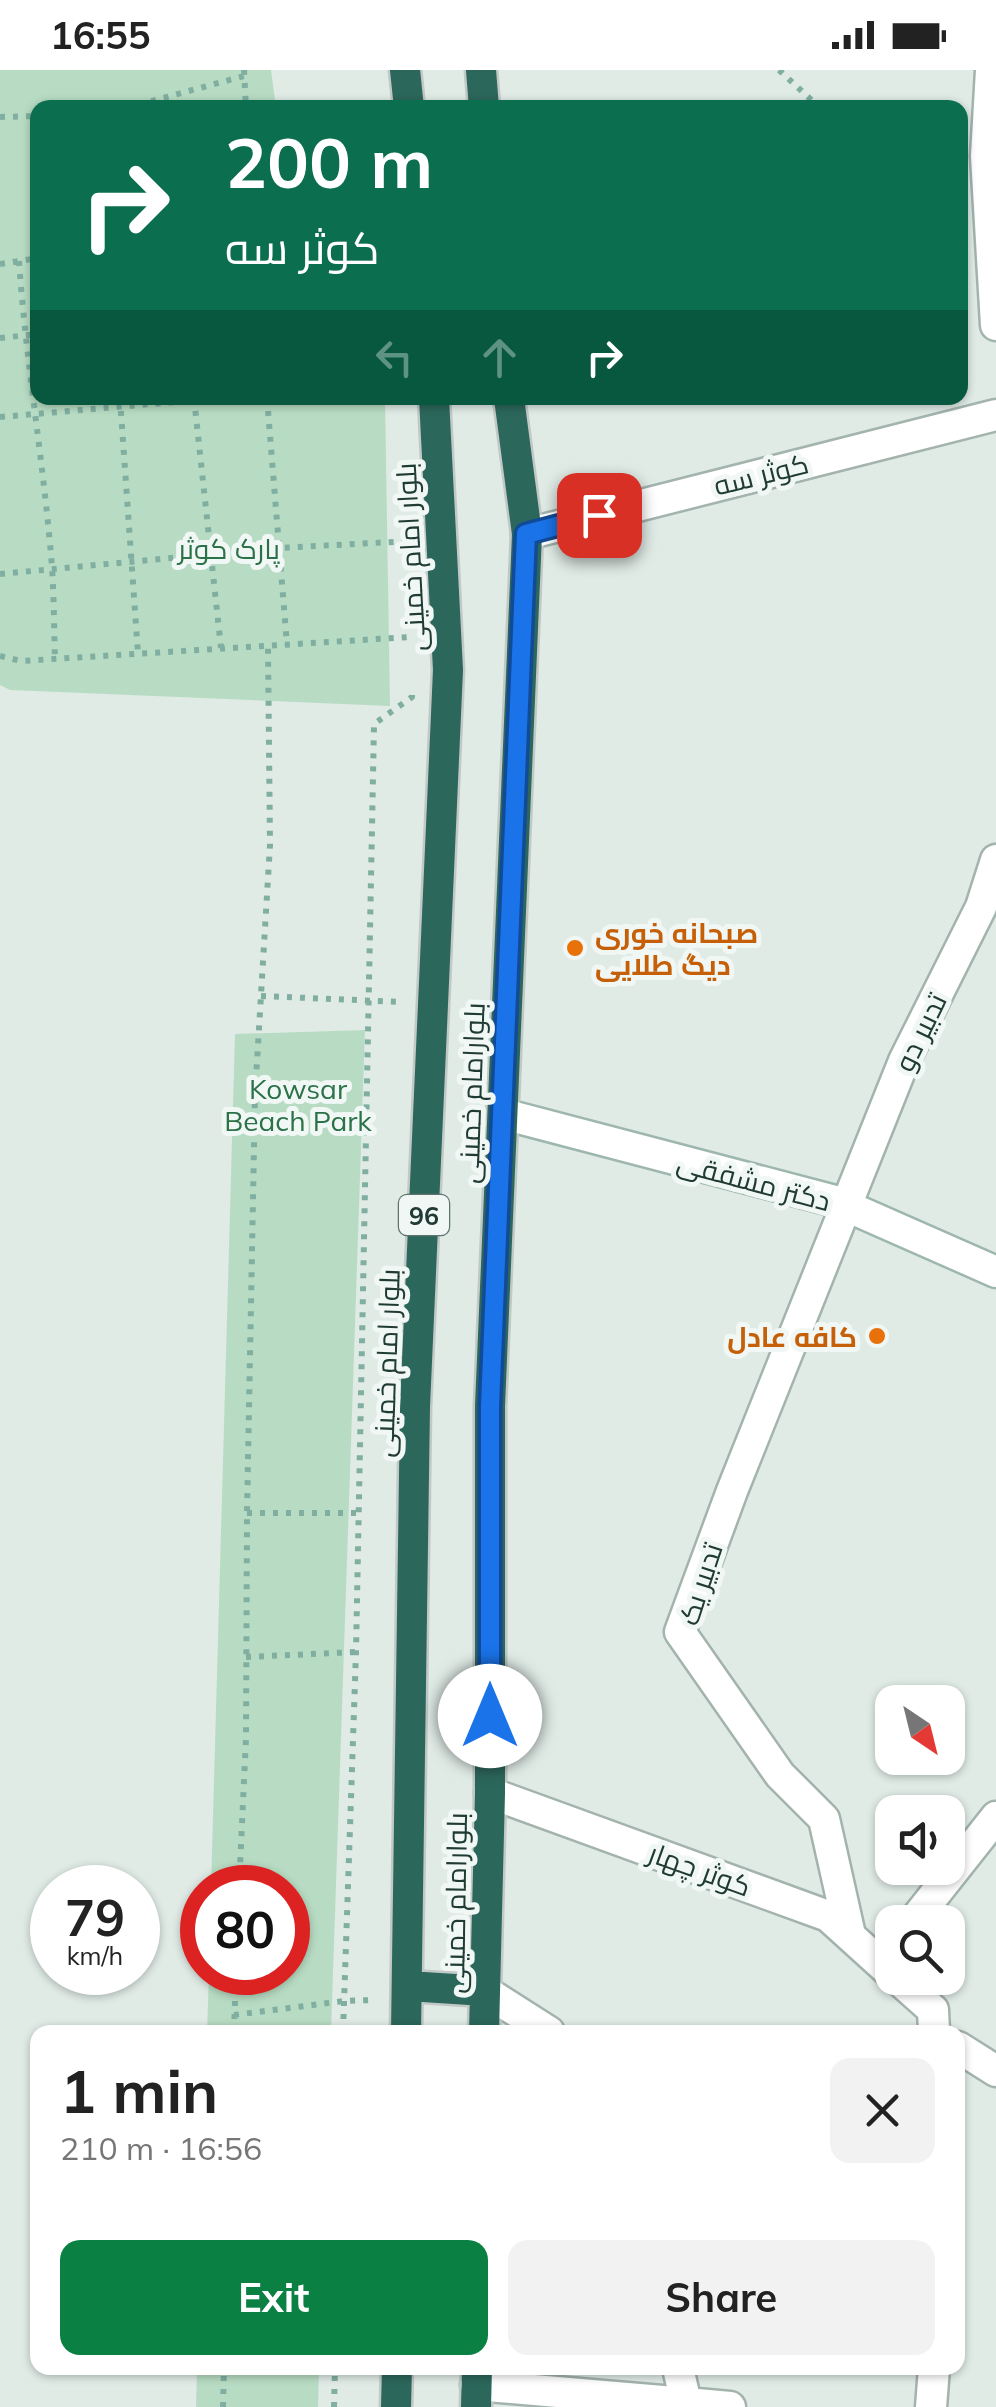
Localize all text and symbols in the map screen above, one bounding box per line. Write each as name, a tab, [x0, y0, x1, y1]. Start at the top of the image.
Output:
text: 16:55	[50, 11, 151, 59]
text: 200 m	[225, 118, 433, 206]
icon: right	[60, 140, 190, 270]
text: کوثر سه	[225, 219, 380, 275]
icon: left	[367, 330, 422, 385]
icon: ahead	[472, 330, 527, 385]
icon: right	[577, 330, 632, 385]
street label: کوثر سه	[710, 445, 812, 503]
street label: بلوار امام خمینی	[388, 462, 435, 652]
pin	[557, 473, 642, 558]
icon: arrive	[572, 488, 627, 543]
park label: پارک کوثر	[176, 531, 280, 568]
place label: صبحانه خوری دیگ طلایی	[595, 915, 758, 982]
marker: صبحانه خوری دیگ طلایی	[564, 937, 586, 959]
street label: تدبیر دو	[886, 987, 954, 1077]
street label: بلوارامام خمینی	[450, 1002, 495, 1184]
park label: Kowsar Beach Park	[224, 1071, 372, 1138]
street label: دکتر مشفقی	[673, 1144, 835, 1218]
road number: 96	[399, 1195, 449, 1235]
street label: بلوار امام خمینی	[365, 1268, 410, 1458]
place label: کافه عادل	[727, 1319, 857, 1354]
marker: کافه عادل	[866, 1325, 888, 1347]
street label: تدبیر یک	[670, 1538, 730, 1629]
position arrow	[438, 1664, 542, 1768]
north arrow	[875, 1685, 965, 1775]
map controls	[875, 1685, 965, 1995]
button: sound	[875, 1795, 965, 1885]
street label: بلوارامام خمینی	[436, 1812, 477, 1994]
street label: کوثر چهار	[641, 1834, 756, 1906]
speed limit sign: 80	[180, 1865, 310, 1995]
text: 79	[65, 1886, 125, 1949]
button: search	[875, 1905, 965, 1995]
text: km/h	[67, 1940, 123, 1971]
text: 1 min	[60, 2053, 218, 2128]
button: close	[830, 2058, 935, 2163]
text: 210 m · 16:56	[60, 2128, 262, 2168]
button: Exit	[60, 2240, 488, 2355]
button: Share	[508, 2240, 935, 2355]

